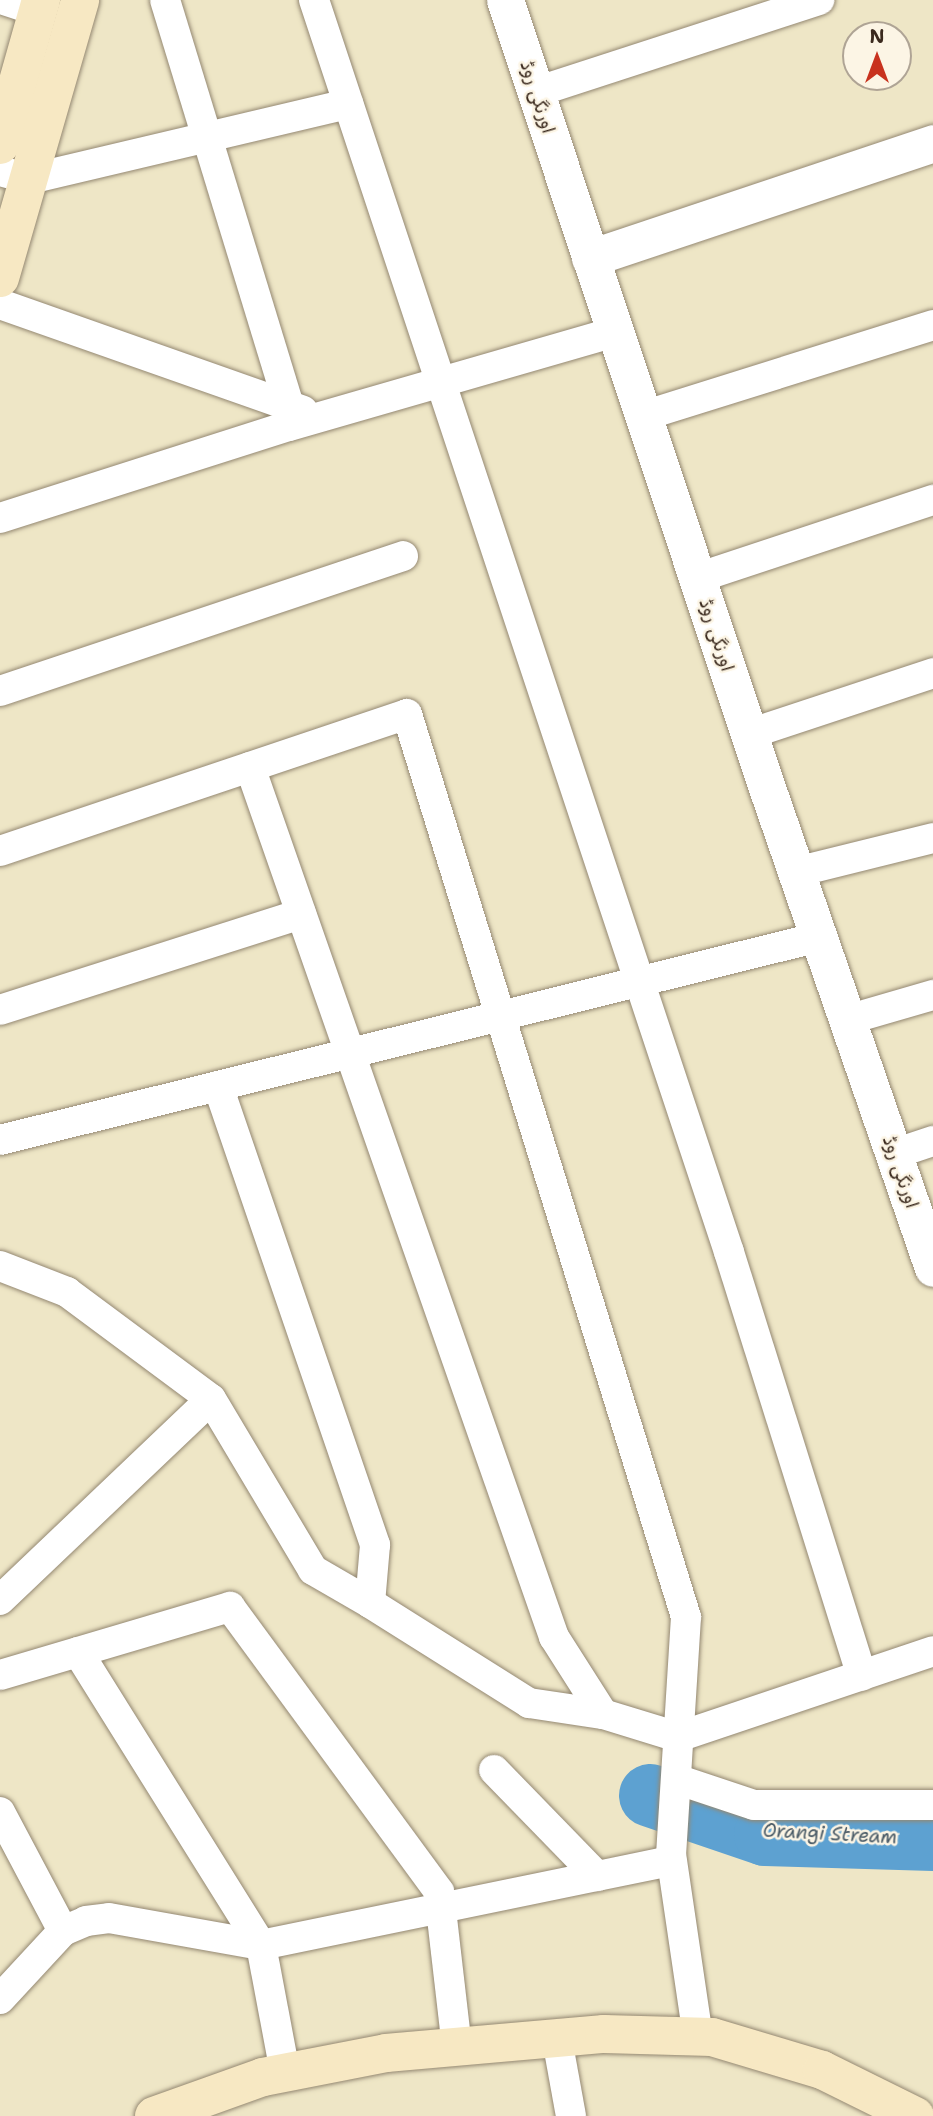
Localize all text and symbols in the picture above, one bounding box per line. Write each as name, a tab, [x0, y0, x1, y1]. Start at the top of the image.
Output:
north arrow	[842, 21, 912, 91]
text: N	[869, 24, 885, 49]
street label: اورنگی روڈ	[515, 58, 559, 136]
street label: اورنگی روڈ	[694, 596, 738, 674]
street label: اورنگی روڈ	[878, 1133, 922, 1211]
water label: Orangi Stream	[762, 1819, 898, 1849]

